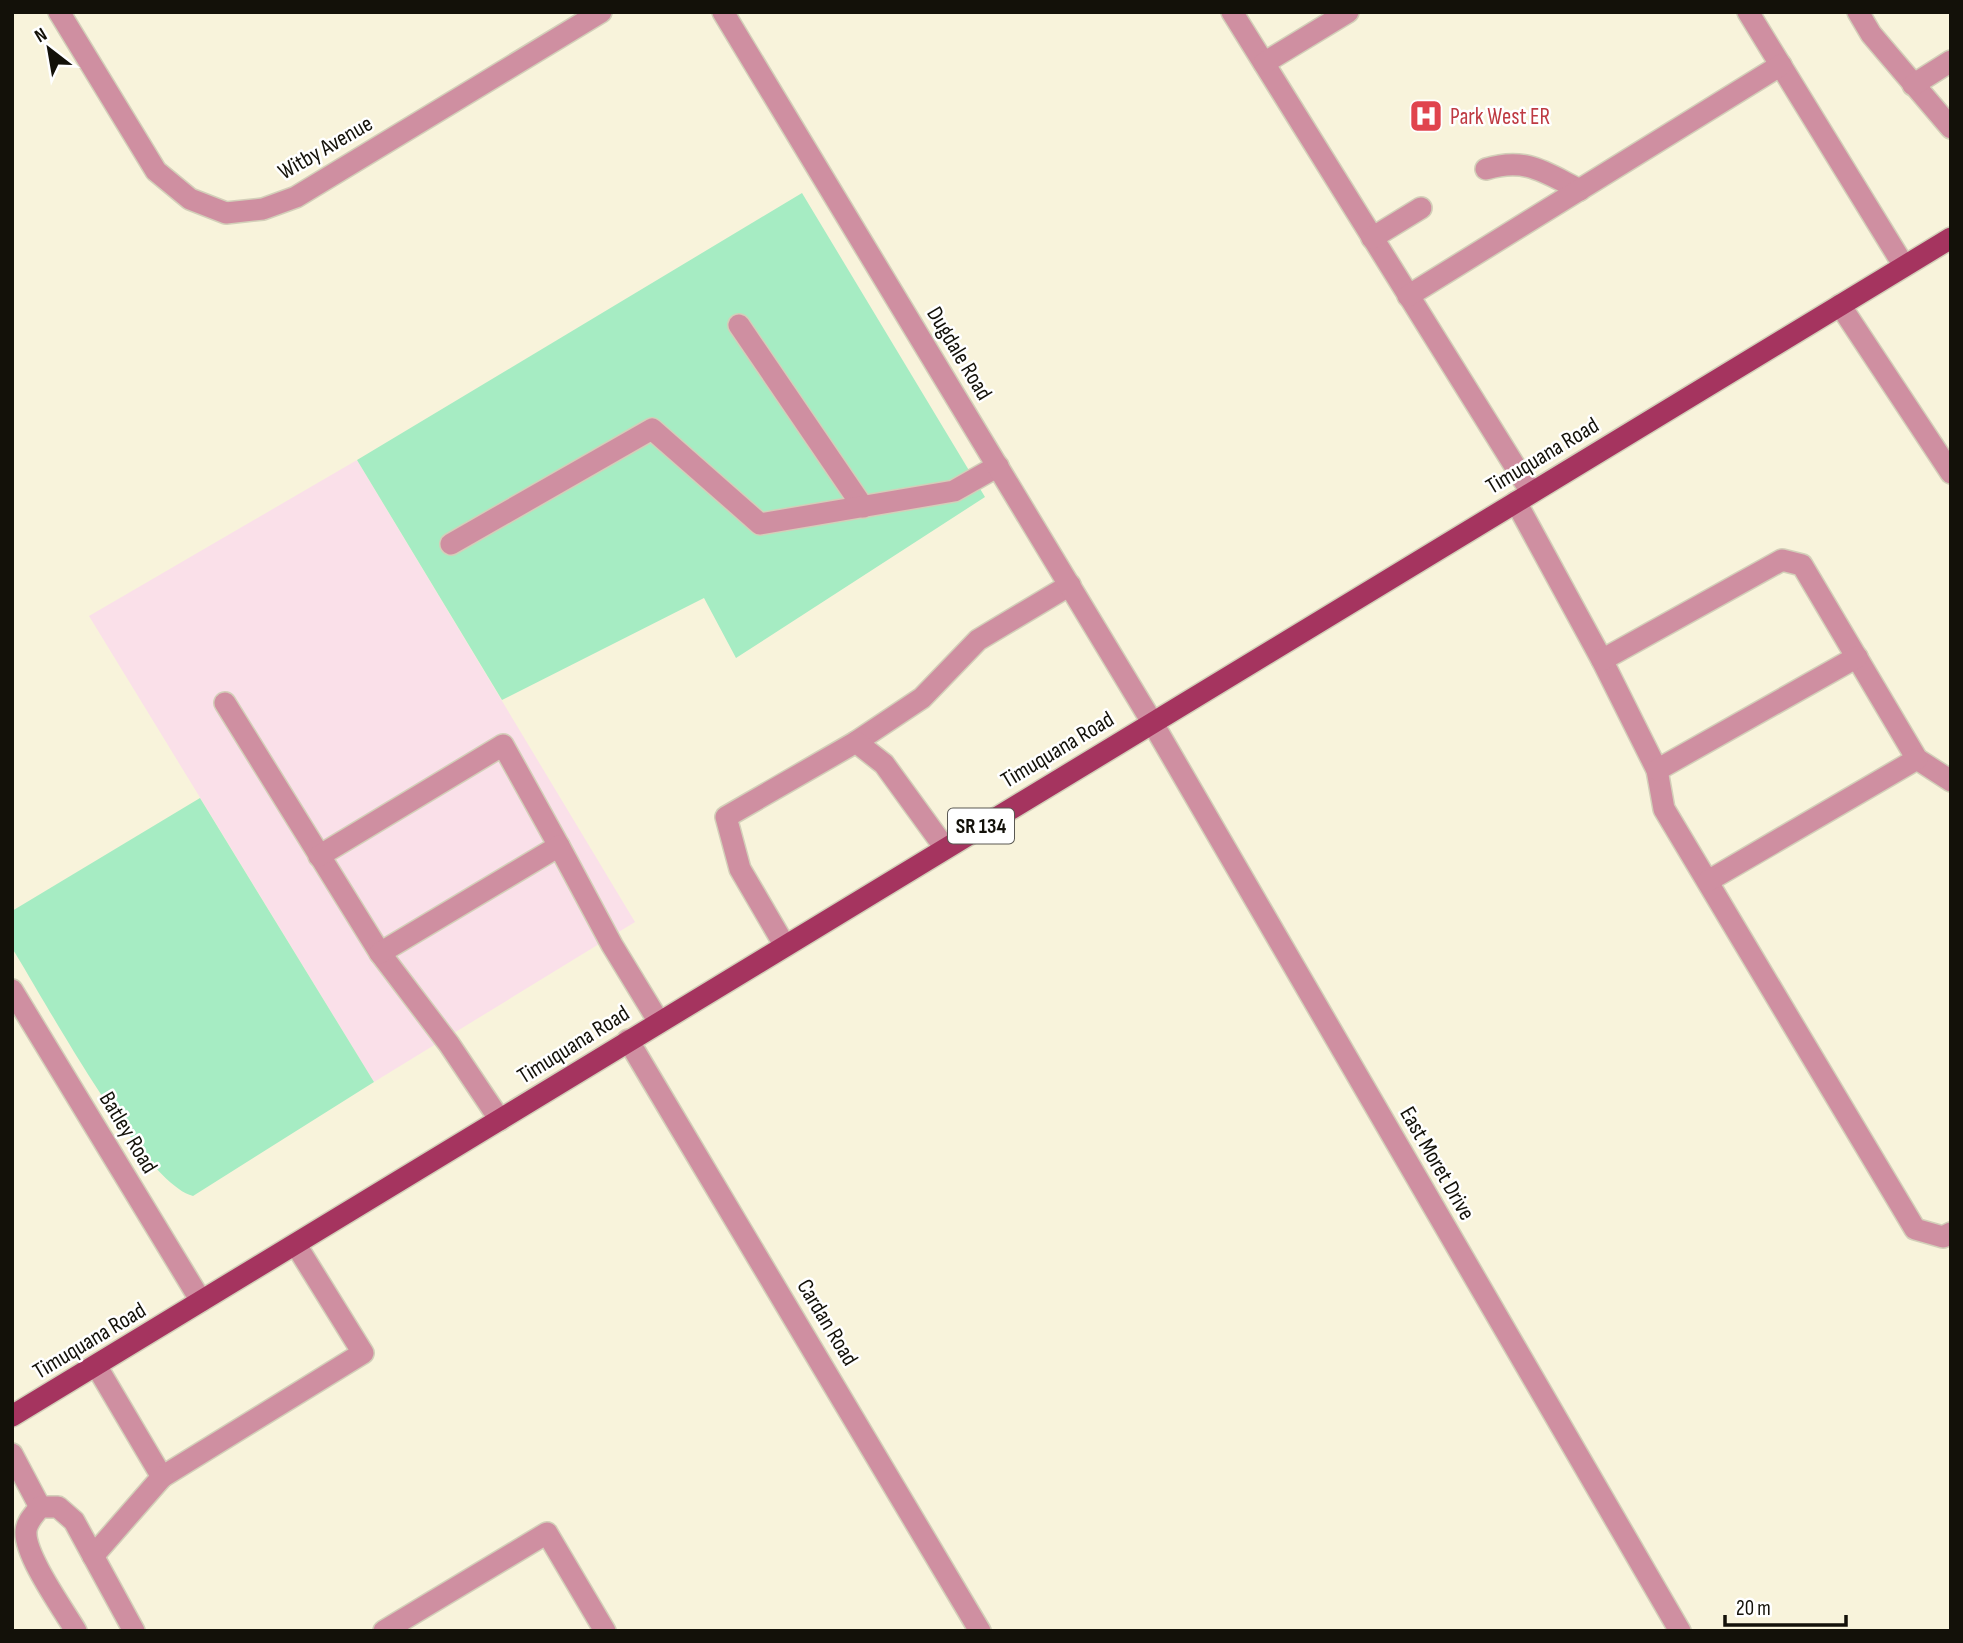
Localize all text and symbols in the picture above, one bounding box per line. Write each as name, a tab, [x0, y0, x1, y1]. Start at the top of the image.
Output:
north arrow	[14, 14, 84, 84]
text: N	[31, 23, 51, 48]
hospital icon: Park West ER	[1407, 97, 1445, 135]
place label: Park West ER	[1450, 103, 1551, 131]
street label: Witby Avenue	[273, 110, 378, 186]
street label: Dugdale Road	[920, 302, 998, 405]
street label: Timuquana Road	[1481, 411, 1604, 500]
street label: Timuquana Road	[996, 705, 1119, 794]
road number: SR 134	[948, 808, 1014, 844]
street label: Timuquana Road	[512, 999, 635, 1090]
street label: Batley Road	[93, 1087, 163, 1178]
street label: East Moret Drive	[1393, 1102, 1481, 1225]
street label: Cardan Road	[790, 1274, 864, 1371]
street label: Timuquana Road	[28, 1296, 151, 1385]
scale bar	[1725, 1584, 1846, 1628]
text: 20 m	[1736, 1596, 1771, 1621]

